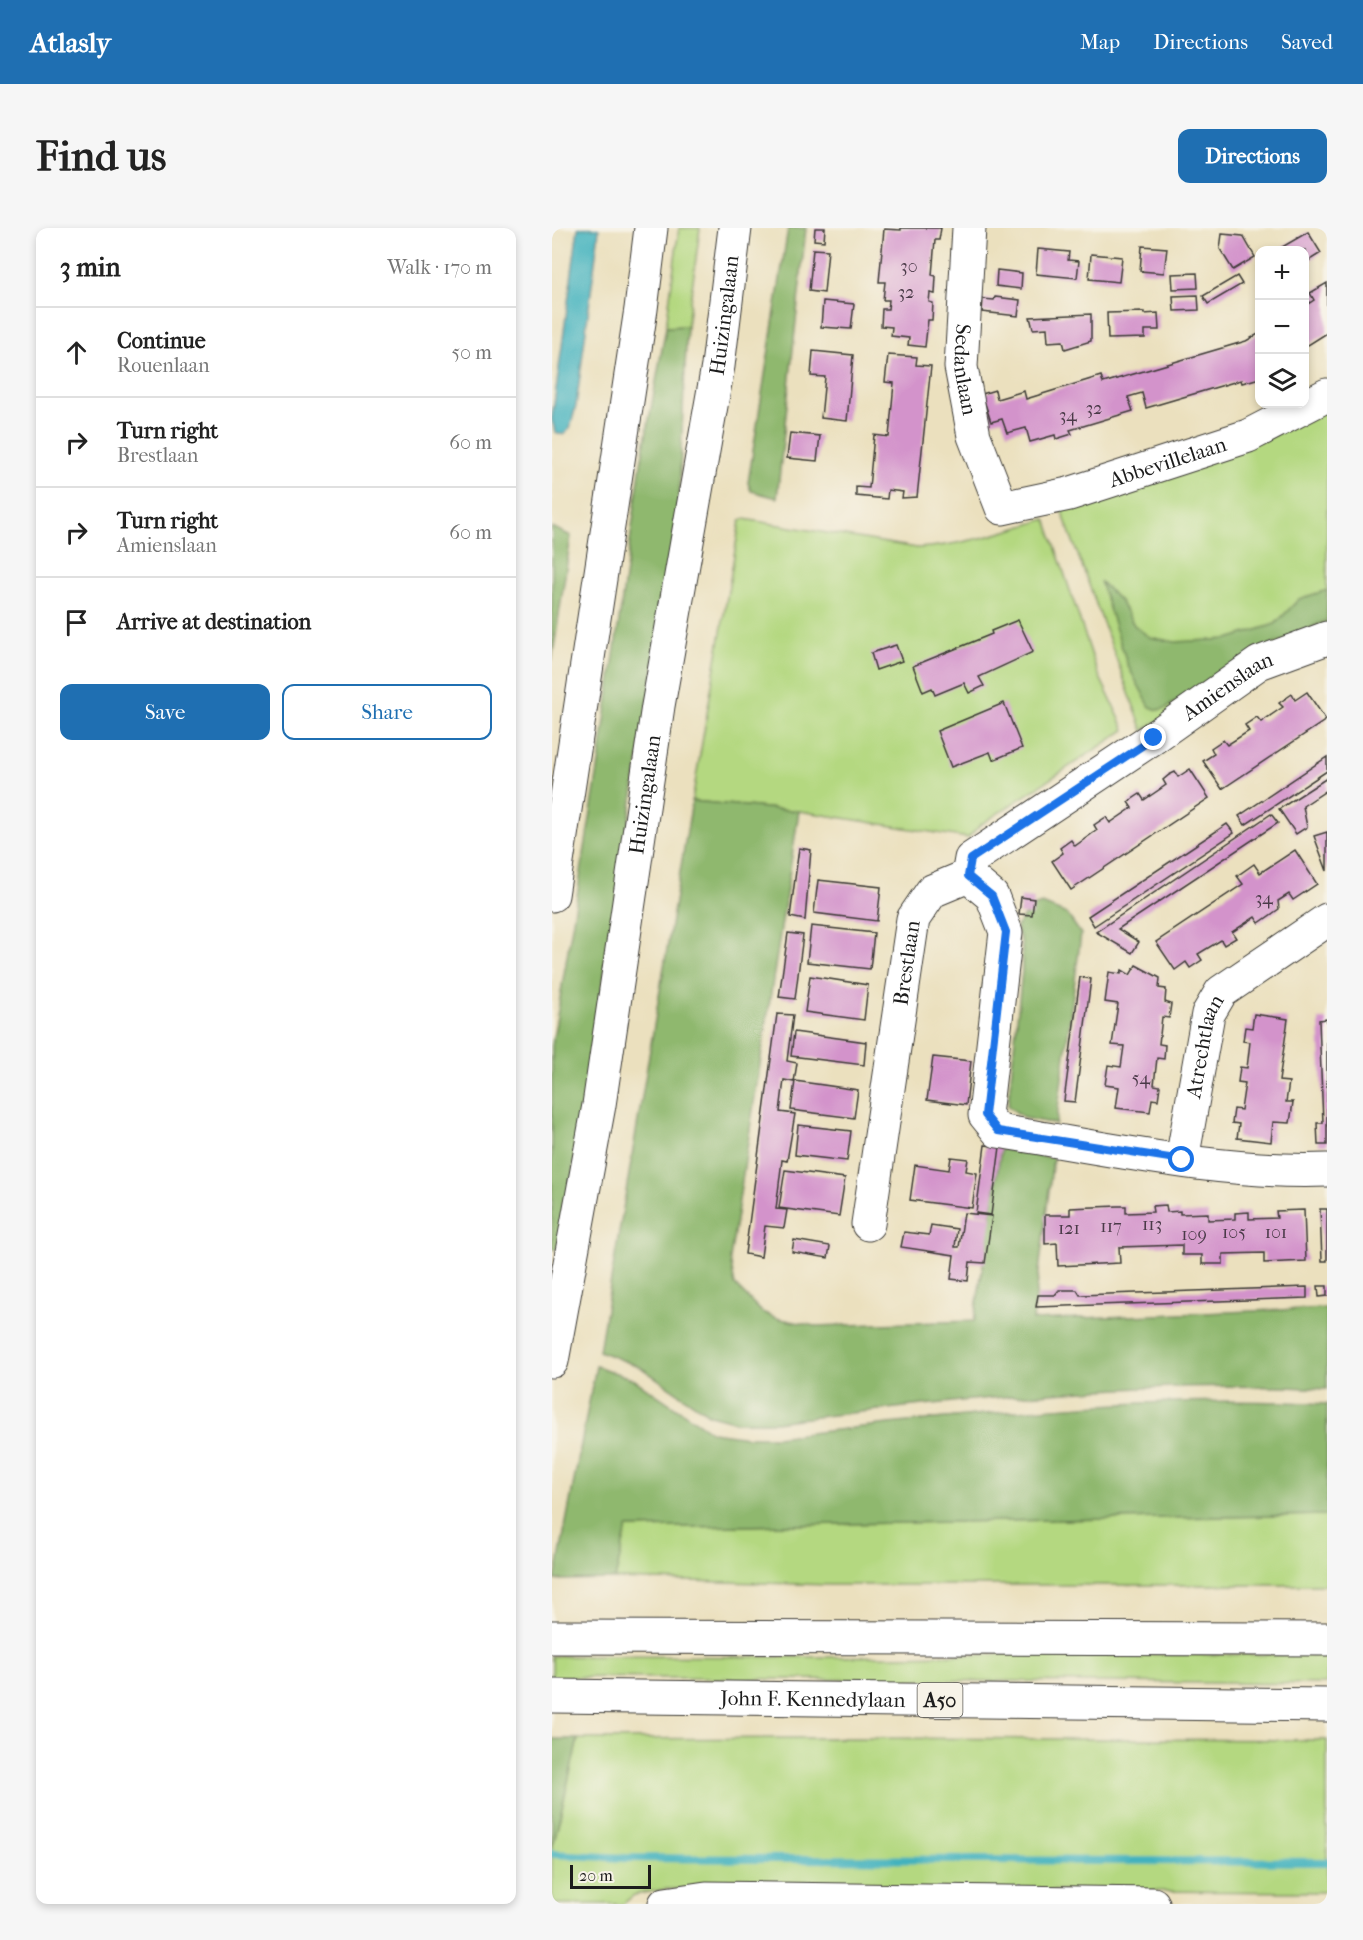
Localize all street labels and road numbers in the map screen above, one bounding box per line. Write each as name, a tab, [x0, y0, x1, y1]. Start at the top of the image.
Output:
street label: Huizingalaan	[705, 254, 744, 377]
street label: Sedanlaan	[949, 323, 982, 417]
street label: Abbevillelaan	[1105, 432, 1229, 492]
street label: Amienslaan	[1177, 647, 1276, 726]
street label: Huizingalaan	[624, 733, 666, 856]
street label: Brestlaan	[888, 919, 925, 1007]
street label: Atrechtlaan	[1181, 990, 1229, 1101]
road number: A50	[918, 1683, 962, 1717]
street label: John F. Kennedylaan	[718, 1686, 906, 1712]

